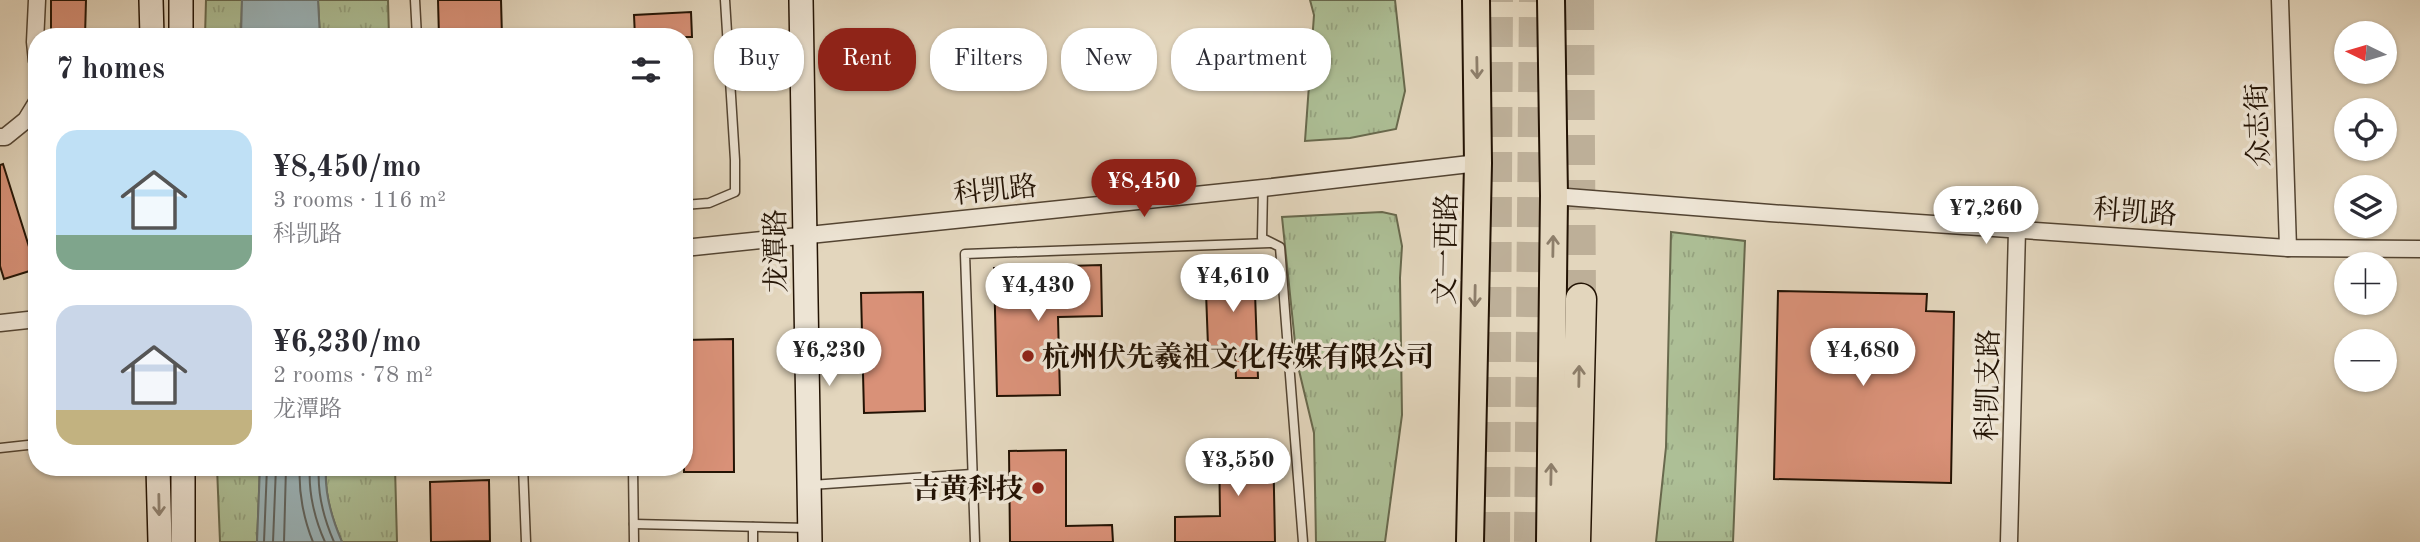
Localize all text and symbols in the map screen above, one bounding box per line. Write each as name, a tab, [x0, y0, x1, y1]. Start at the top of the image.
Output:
north arrow	[2334, 21, 2398, 84]
map controls	[2334, 21, 2397, 392]
chip: Buy	[714, 28, 804, 91]
chip: Rent	[818, 28, 916, 91]
chip: Filters	[930, 28, 1047, 91]
chip: New	[1061, 28, 1157, 91]
chip: Apartment	[1171, 28, 1331, 91]
icon: filters	[627, 51, 665, 89]
text: 7 homes	[56, 55, 165, 85]
one-way arrow	[1470, 56, 1484, 79]
street label: 众志街	[2242, 82, 2275, 167]
button: locate	[2334, 98, 2397, 161]
text: ¥8,450/mo	[273, 153, 421, 183]
icon: home	[112, 158, 196, 242]
pin: ¥8,450	[1087, 160, 1201, 219]
text: ¥8,450	[1107, 170, 1181, 193]
street label: 科凯路	[952, 171, 1039, 210]
button: layers	[2334, 175, 2397, 238]
pin: ¥7,260	[1929, 187, 2043, 246]
text: 3 rooms · 116 m²	[273, 189, 446, 212]
street label: 文一西路	[1430, 193, 1463, 305]
street label: 科凯路	[2092, 194, 2178, 231]
text: ¥7,260	[1949, 197, 2023, 220]
street label: 龙潭路	[760, 209, 793, 293]
text: 科凯路	[273, 223, 342, 246]
one-way arrow	[1547, 235, 1560, 258]
button: +	[2334, 252, 2397, 315]
pin: ¥4,610	[1176, 254, 1290, 314]
pin: ¥4,430	[981, 264, 1095, 323]
text: ¥4,610	[1196, 265, 1270, 288]
text: ¥4,430	[1001, 274, 1075, 297]
one-way arrow	[1469, 284, 1482, 307]
text: ¥6,230/mo	[273, 328, 421, 358]
pin: ¥6,230	[772, 328, 886, 388]
pin: ¥4,680	[1806, 328, 1920, 388]
street label: 科凯支路	[1972, 329, 2005, 441]
button: −	[2334, 329, 2397, 392]
icon: home	[112, 333, 196, 417]
text: ¥6,230	[792, 339, 866, 362]
text: ¥4,680	[1826, 339, 1900, 362]
place label: 杭州伏先羲祖文化传媒有限公司	[1042, 341, 1434, 373]
marker: 杭州伏先羲祖文化传媒有限公司	[1020, 348, 1036, 364]
text: 2 rooms · 78 m²	[273, 364, 433, 387]
one-way arrow	[1572, 365, 1586, 388]
text: 龙潭路	[273, 398, 342, 421]
pin: ¥3,550	[1181, 438, 1295, 498]
text: ¥3,550	[1201, 449, 1275, 472]
one-way arrow	[1544, 463, 1558, 486]
place label: 吉黄科技	[912, 474, 1024, 505]
marker: 吉黄科技	[1030, 480, 1046, 496]
one-way arrow	[152, 493, 166, 516]

